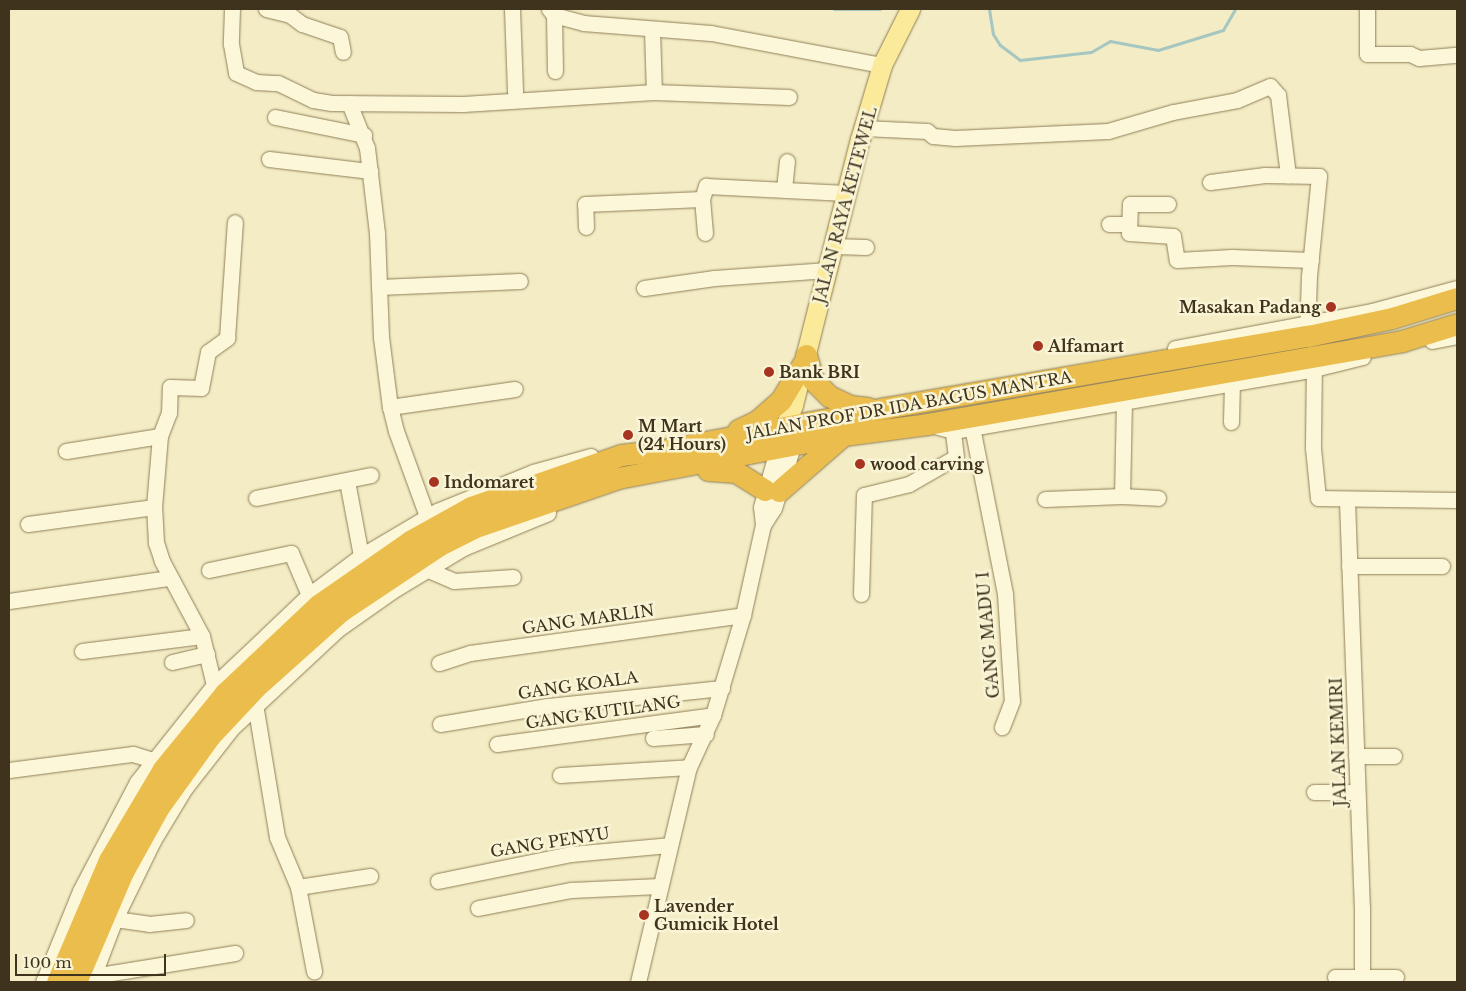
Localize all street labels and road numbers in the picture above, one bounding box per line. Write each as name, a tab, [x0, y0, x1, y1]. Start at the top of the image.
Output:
street label: JALAN RAYA KETEWEL	[809, 104, 881, 306]
street label: JALAN PROF DR IDA BAGUS MANTRA	[744, 367, 1074, 443]
street label: GANG MADU I	[973, 571, 1003, 699]
street label: GANG MARLIN	[520, 600, 656, 638]
street label: GANG KOALA	[516, 667, 640, 703]
street label: JALAN KEMIRI	[1326, 677, 1350, 807]
street label: GANG KUTILANG	[524, 692, 682, 732]
street label: GANG PENYU	[489, 823, 611, 861]

